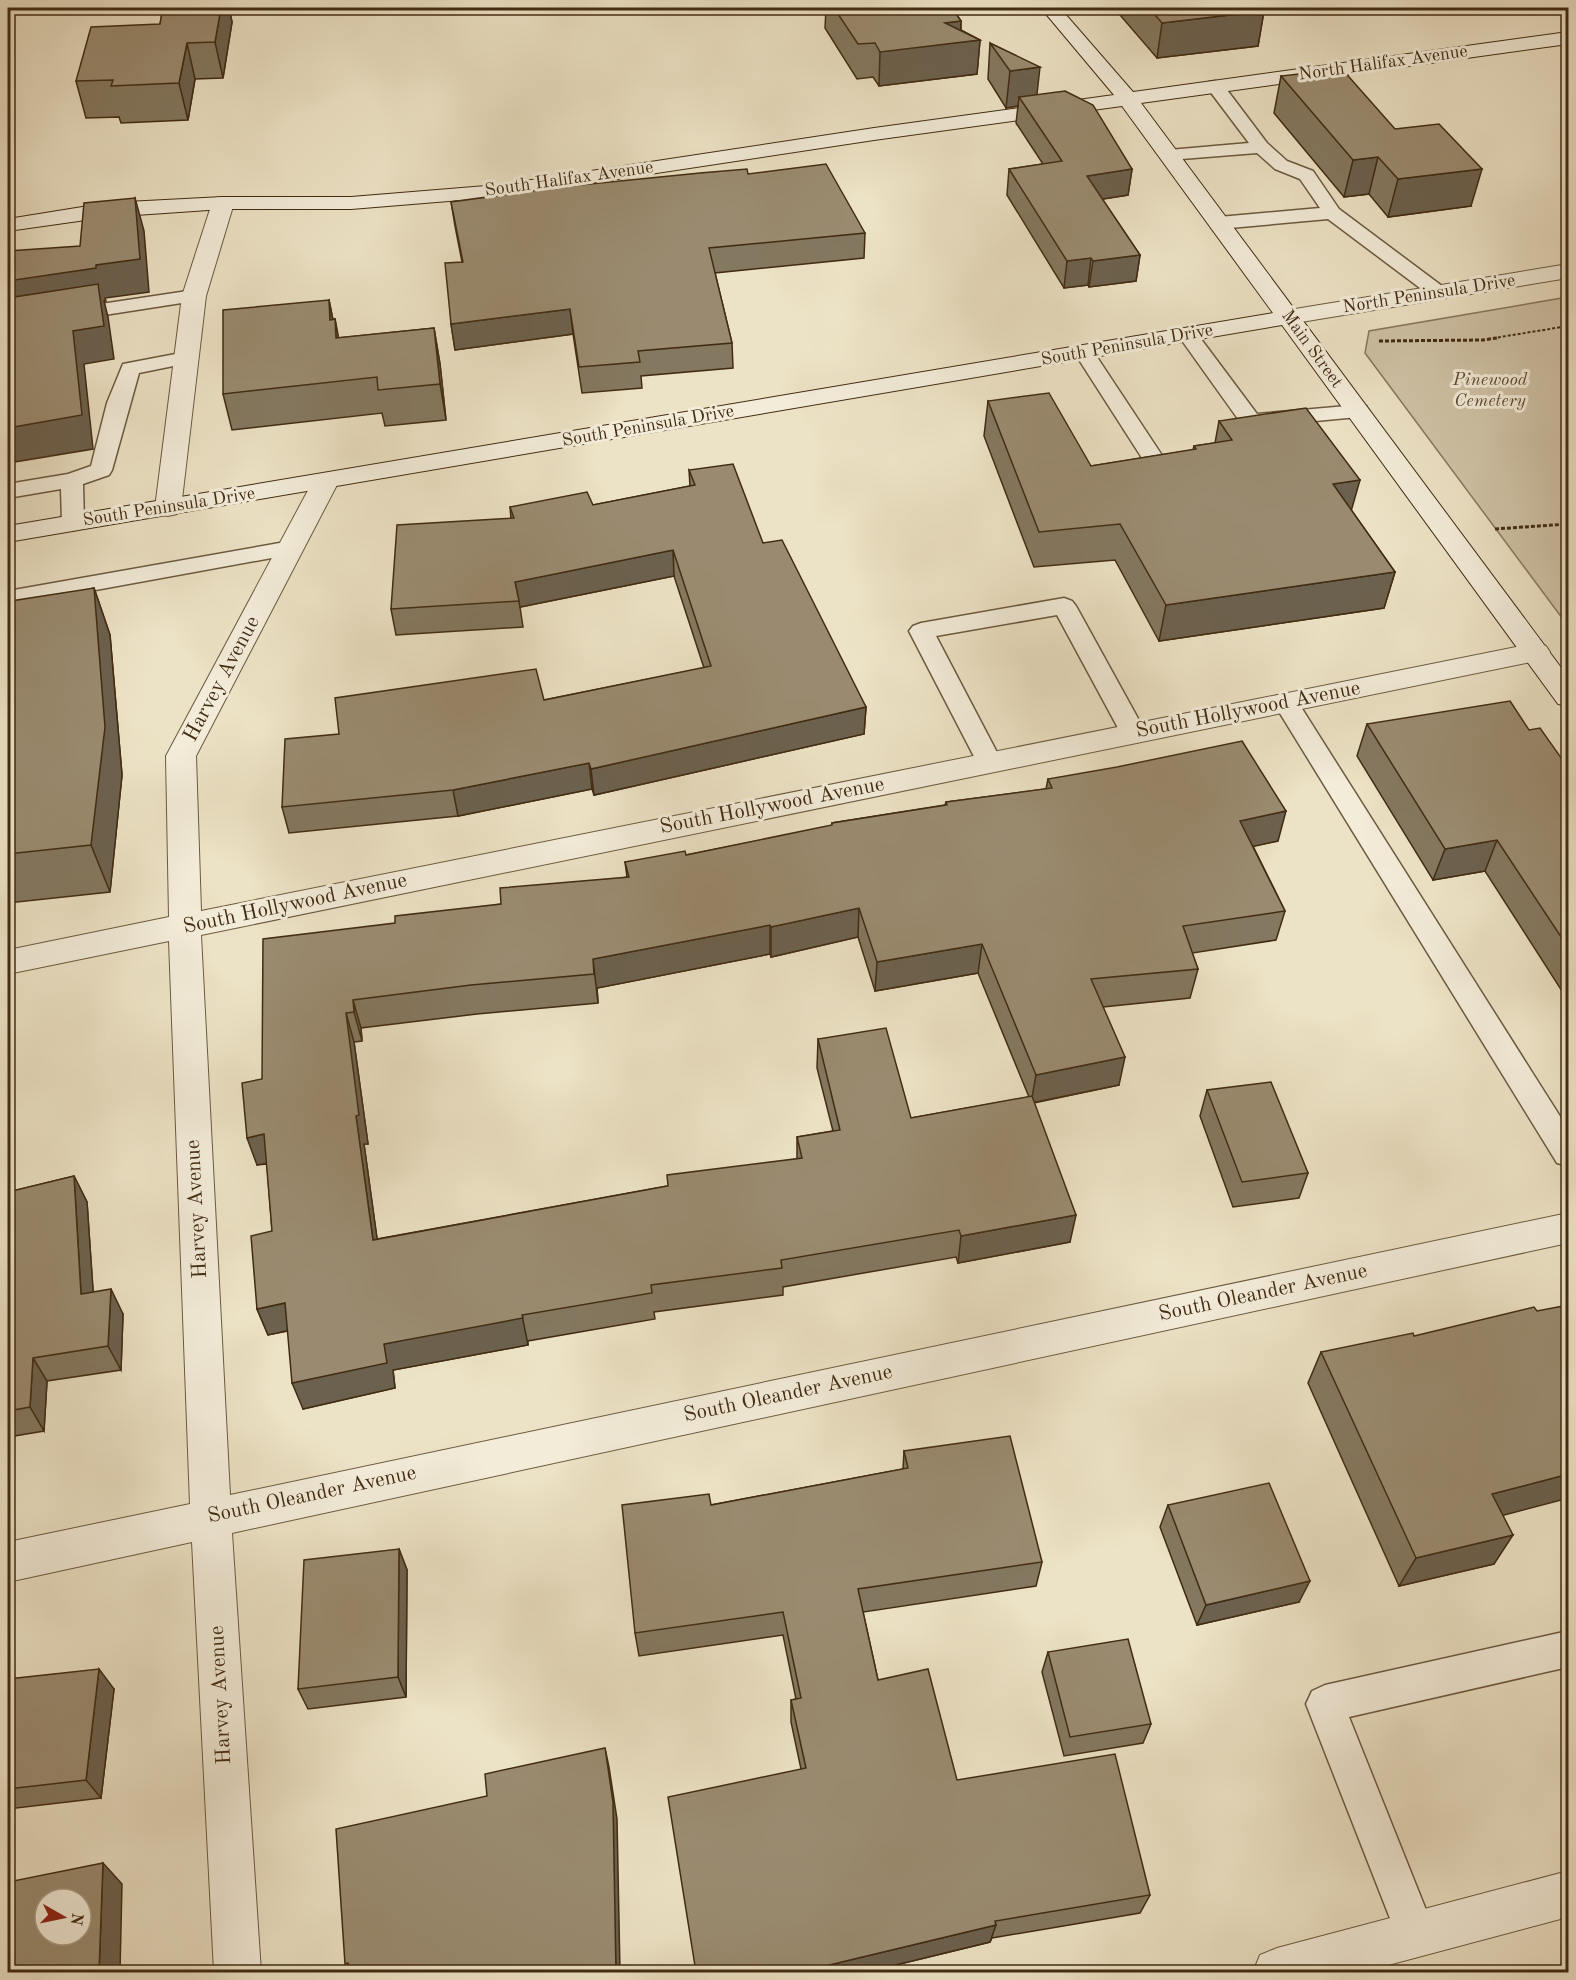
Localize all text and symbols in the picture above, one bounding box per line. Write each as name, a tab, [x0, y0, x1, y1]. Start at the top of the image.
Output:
street label: North Halifax Avenue	[1297, 42, 1469, 84]
street label: South Halifax Avenue	[484, 158, 654, 200]
street label: North Peninsula Drive	[1341, 271, 1517, 317]
street label: Main Street	[1278, 307, 1346, 391]
street label: South Peninsula Drive	[1040, 321, 1214, 369]
park label: Pinewood Cemetery	[1452, 371, 1528, 410]
street label: South Peninsula Drive	[561, 402, 735, 450]
street label: South Peninsula Drive	[82, 484, 256, 530]
street label: Harvey Avenue	[180, 613, 264, 745]
street label: South Hollywood Avenue	[1134, 678, 1362, 742]
street label: South Hollywood Avenue	[658, 774, 886, 838]
street label: South Hollywood Avenue	[181, 870, 409, 938]
street label: Harvey Avenue	[183, 1139, 211, 1279]
street label: South Oleander Avenue	[1157, 1261, 1369, 1325]
street label: South Oleander Avenue	[682, 1362, 894, 1426]
street label: South Oleander Avenue	[206, 1463, 418, 1527]
street label: Harvey Avenue	[207, 1625, 235, 1765]
north arrow	[33, 1887, 93, 1947]
text: N	[67, 1912, 85, 1927]

